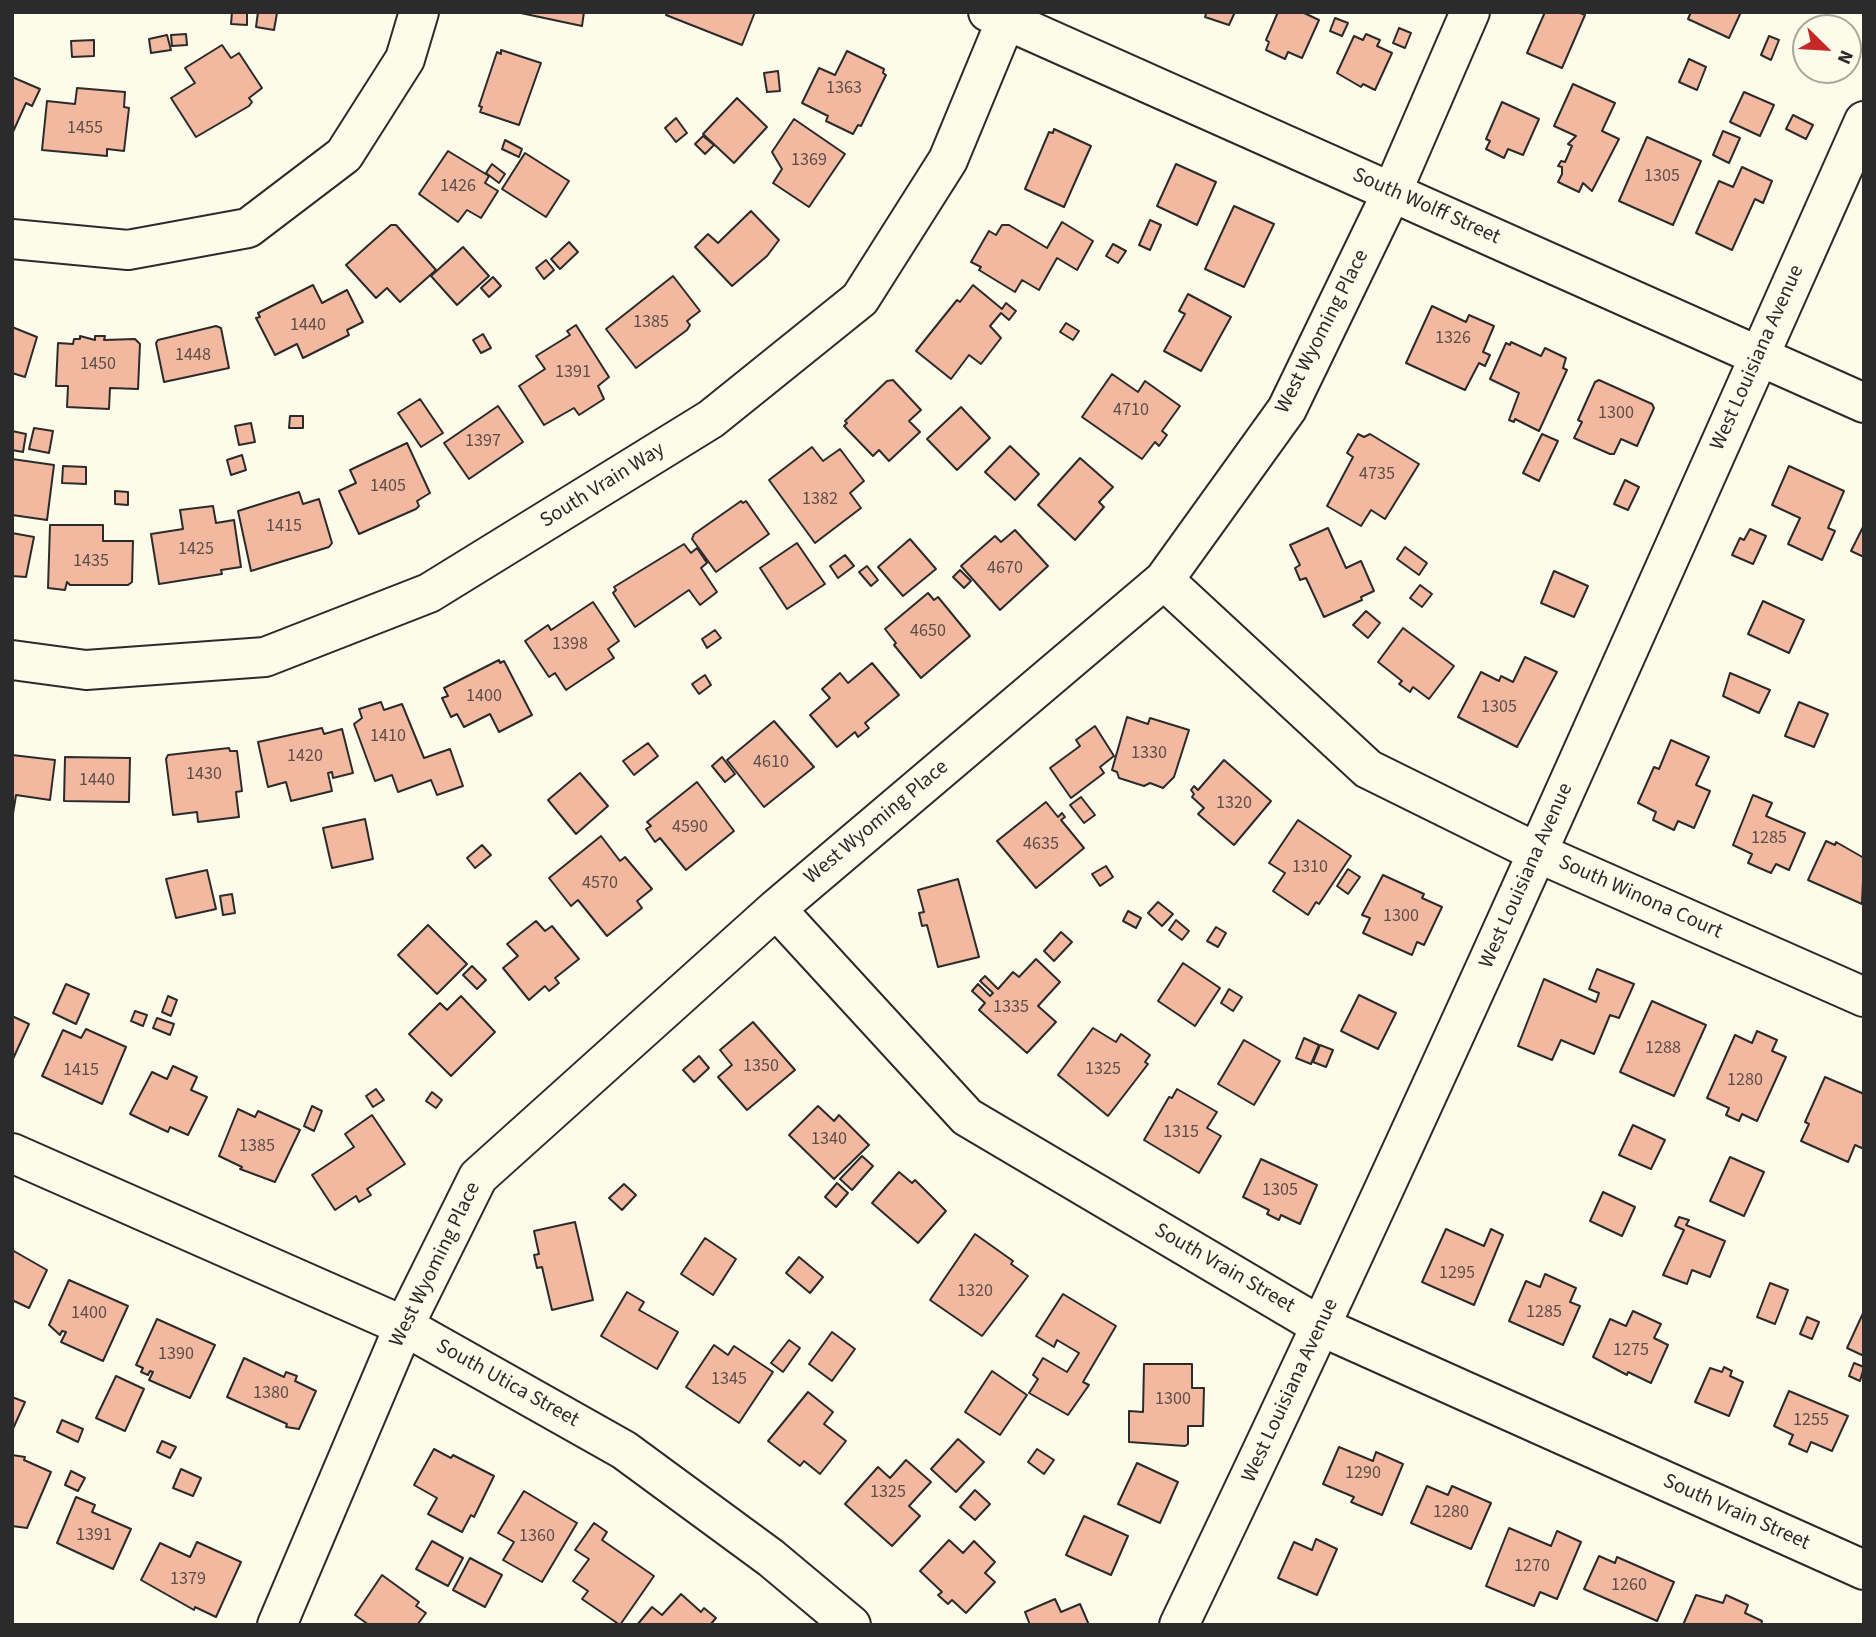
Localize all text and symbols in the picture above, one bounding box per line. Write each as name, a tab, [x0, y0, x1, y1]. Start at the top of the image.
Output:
north arrow	[1792, 14, 1862, 84]
text: N	[1830, 46, 1860, 68]
house number: 1363	[826, 78, 862, 100]
house number: 1455	[67, 118, 103, 140]
house number: 1369	[791, 150, 827, 172]
street label: South Wolff Street	[1348, 163, 1504, 251]
house number: 1305	[1644, 166, 1680, 188]
house number: 1426	[440, 176, 476, 198]
street label: West Wyoming Place	[1271, 246, 1375, 418]
street label: West Louisiana Avenue	[1706, 261, 1810, 455]
house number: 1385	[633, 312, 669, 334]
house number: 1440	[290, 315, 326, 337]
house number: 1326	[1435, 328, 1471, 350]
house number: 1448	[175, 345, 211, 367]
house number: 1450	[80, 354, 116, 376]
house number: 1391	[555, 362, 591, 384]
house number: 4710	[1113, 400, 1149, 422]
house number: 1300	[1598, 403, 1634, 425]
house number: 1397	[465, 431, 501, 453]
street label: South Vrain Way	[536, 438, 670, 534]
house number: 4735	[1359, 464, 1395, 486]
house number: 1405	[370, 476, 406, 498]
house number: 1382	[802, 489, 838, 511]
house number: 1415	[266, 516, 302, 538]
house number: 1425	[178, 539, 214, 561]
house number: 1435	[73, 551, 109, 573]
house number: 4670	[987, 558, 1023, 580]
house number: 4650	[910, 621, 946, 643]
house number: 1398	[552, 634, 588, 656]
house number: 1400	[466, 686, 502, 708]
house number: 1305	[1481, 697, 1517, 719]
house number: 1410	[370, 726, 406, 748]
house number: 1330	[1131, 743, 1167, 765]
house number: 1420	[287, 746, 323, 768]
house number: 4610	[753, 752, 789, 774]
street label: West Wyoming Place	[800, 755, 954, 891]
house number: 1430	[186, 764, 222, 786]
house number: 1440	[79, 770, 115, 792]
street label: West Louisiana Avenue	[1475, 779, 1579, 973]
house number: 1320	[1216, 793, 1252, 815]
house number: 4590	[672, 817, 708, 839]
house number: 1285	[1751, 828, 1787, 850]
house number: 4635	[1023, 834, 1059, 856]
street label: South Winona Court	[1554, 851, 1726, 945]
house number: 1310	[1292, 857, 1328, 879]
house number: 4570	[582, 873, 618, 895]
house number: 1300	[1383, 906, 1419, 928]
house number: 1335	[993, 997, 1029, 1019]
house number: 1288	[1645, 1038, 1681, 1060]
house number: 1350	[743, 1056, 779, 1078]
house number: 1325	[1085, 1059, 1121, 1081]
house number: 1415	[63, 1060, 99, 1082]
house number: 1280	[1727, 1070, 1763, 1092]
house number: 1315	[1163, 1122, 1199, 1144]
house number: 1340	[811, 1129, 847, 1151]
house number: 1385	[239, 1136, 275, 1158]
street label: West Wyoming Place	[385, 1178, 487, 1352]
house number: 1305	[1262, 1180, 1298, 1202]
street label: South Vrain Street	[1149, 1219, 1299, 1319]
house number: 1295	[1439, 1263, 1475, 1285]
house number: 1320	[957, 1281, 993, 1303]
street label: West Louisiana Avenue	[1237, 1295, 1345, 1487]
house number: 1285	[1526, 1302, 1562, 1324]
house number: 1400	[71, 1303, 107, 1325]
street label: South Utica Street	[431, 1334, 583, 1434]
house number: 1275	[1613, 1340, 1649, 1362]
house number: 1390	[158, 1344, 194, 1366]
house number: 1345	[711, 1369, 747, 1391]
house number: 1380	[253, 1383, 289, 1405]
house number: 1300	[1155, 1389, 1191, 1411]
house number: 1255	[1793, 1410, 1829, 1432]
house number: 1290	[1345, 1463, 1381, 1485]
street label: South Vrain Street	[1659, 1469, 1813, 1557]
house number: 1325	[870, 1482, 906, 1504]
house number: 1280	[1433, 1502, 1469, 1524]
house number: 1391	[76, 1525, 112, 1547]
house number: 1360	[519, 1526, 555, 1548]
house number: 1270	[1514, 1556, 1550, 1578]
house number: 1379	[170, 1569, 206, 1591]
house number: 1260	[1611, 1575, 1647, 1597]

